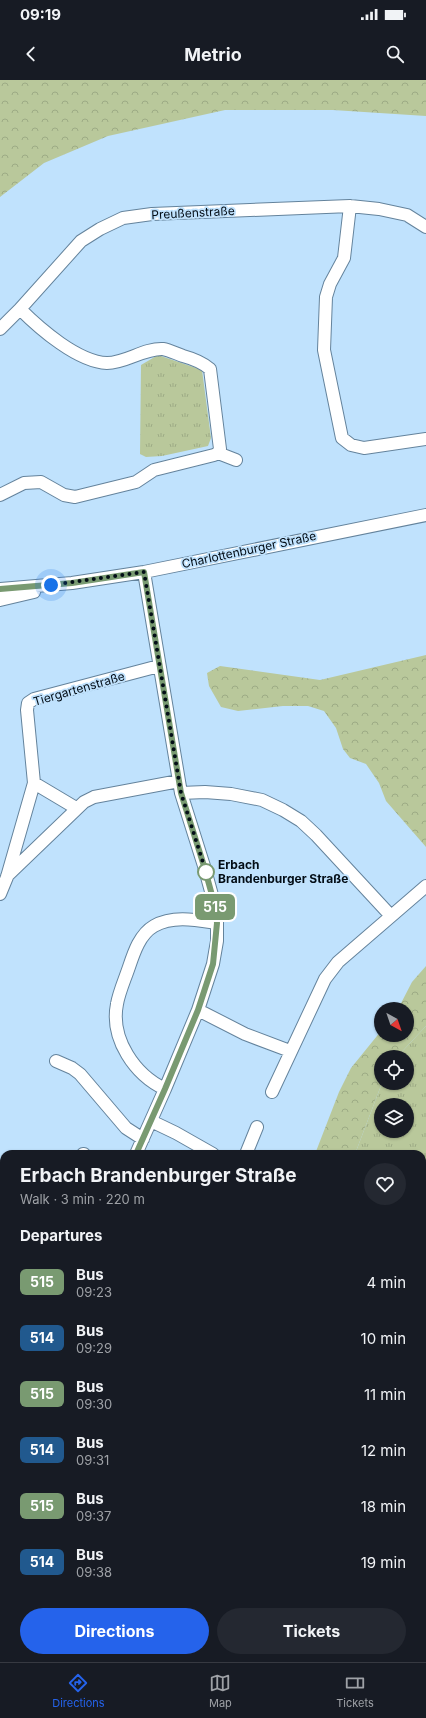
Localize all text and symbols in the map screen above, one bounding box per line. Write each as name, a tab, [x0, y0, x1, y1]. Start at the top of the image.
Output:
text: 09:19	[20, 5, 61, 24]
icon: back	[20, 43, 42, 65]
icon: search	[384, 43, 406, 65]
text: Metrio	[184, 44, 242, 65]
street label: Preußenstraße	[151, 203, 235, 222]
street label: Charlottenburger Straße	[180, 528, 318, 571]
your location	[41, 575, 61, 595]
street label: Tiergartenstraße	[31, 668, 126, 709]
place label: Erbach Brandenburger Straße	[218, 857, 348, 886]
marker: Erbach Brandenburger Straße	[197, 863, 215, 881]
line badge: 515	[192, 894, 238, 920]
text: 515	[203, 898, 227, 915]
north arrow	[374, 1002, 414, 1042]
map controls	[374, 1002, 414, 1138]
button: locate	[374, 1050, 414, 1090]
button: layers	[374, 1098, 414, 1138]
button: heart	[364, 1163, 406, 1205]
text: Erbach Brandenburger Straße	[20, 1164, 297, 1187]
text: Walk · 3 min · 220 m	[20, 1191, 145, 1207]
text: Departures	[20, 1226, 102, 1245]
text: Bus	[76, 1265, 104, 1284]
text: 515	[30, 1273, 54, 1290]
text: 4 min	[366, 1273, 406, 1292]
text: 09:23	[76, 1284, 112, 1300]
text: Bus	[76, 1321, 104, 1340]
text: 514	[30, 1329, 54, 1346]
text: 10 min	[361, 1329, 406, 1348]
text: 09:29	[76, 1340, 112, 1356]
text: Bus	[76, 1377, 104, 1396]
text: 515	[30, 1385, 54, 1402]
text: 11 min	[364, 1385, 406, 1404]
text: 09:30	[76, 1396, 112, 1412]
text: Bus	[76, 1433, 104, 1452]
text: 514	[30, 1441, 54, 1458]
text: 12 min	[361, 1441, 406, 1460]
text: 09:31	[76, 1452, 109, 1468]
text: Bus	[76, 1489, 104, 1508]
text: 515	[30, 1497, 54, 1514]
text: 18 min	[361, 1497, 406, 1516]
text: 09:37	[76, 1508, 111, 1524]
text: Bus	[76, 1545, 104, 1564]
text: 514	[30, 1553, 54, 1570]
text: 19 min	[361, 1553, 406, 1572]
text: 09:38	[76, 1564, 112, 1580]
button: Directions	[20, 1608, 209, 1654]
button: Tickets	[217, 1608, 406, 1654]
tab: Directions	[52, 1672, 105, 1710]
tab: Map	[209, 1672, 232, 1710]
tab: Tickets	[336, 1672, 374, 1710]

